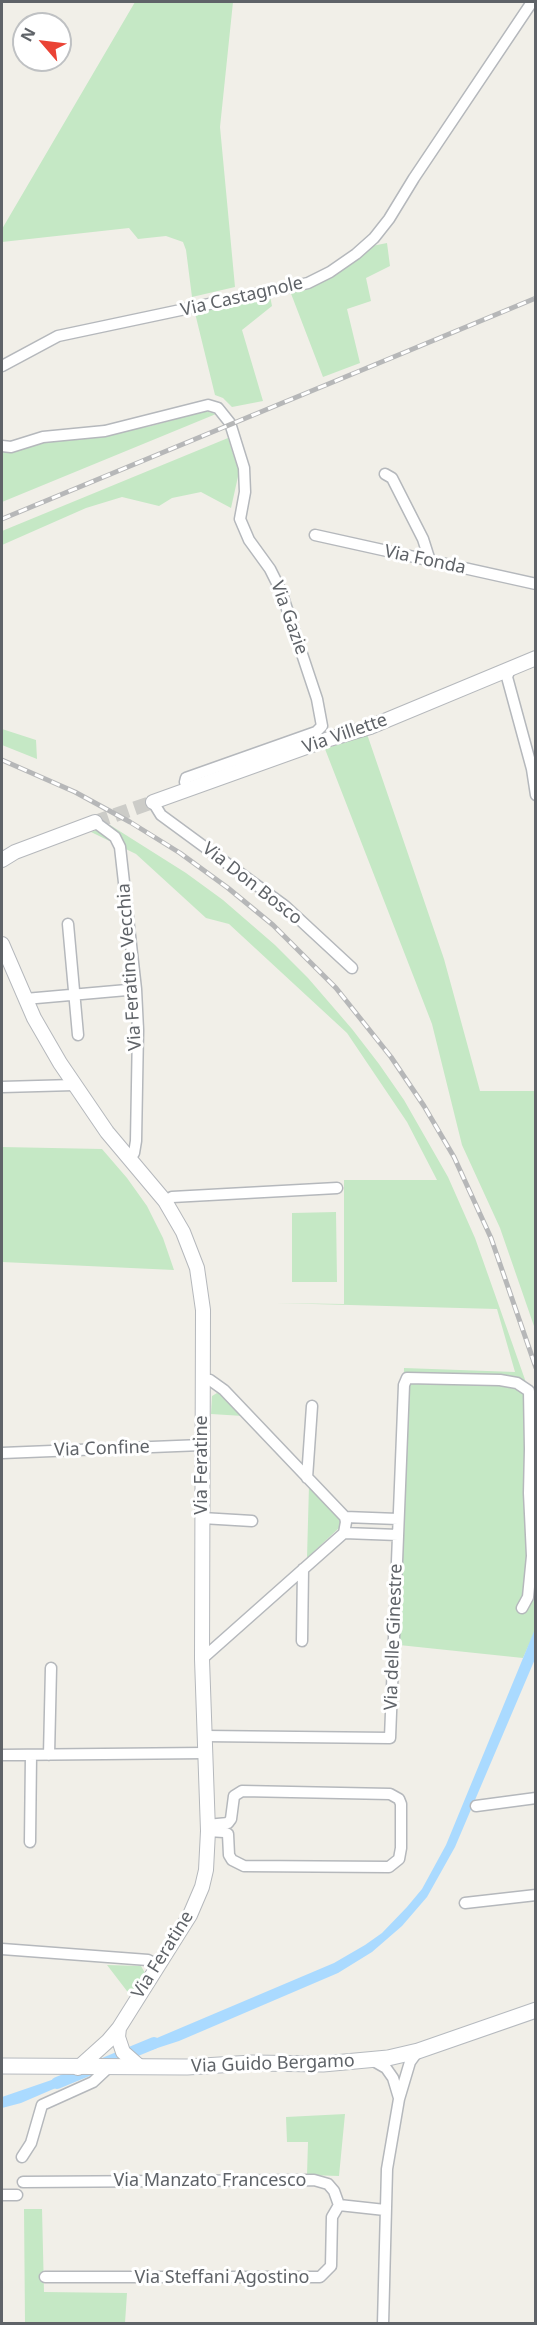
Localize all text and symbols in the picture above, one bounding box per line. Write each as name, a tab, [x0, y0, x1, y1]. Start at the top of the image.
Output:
north arrow	[12, 12, 72, 72]
text: N	[15, 24, 41, 45]
street label: Via Castagnole	[179, 272, 305, 322]
street label: Via Fonda	[382, 541, 468, 579]
street label: Via Gazie	[266, 578, 312, 658]
street label: Via Villette	[300, 709, 390, 759]
street label: Via Don Bosco	[198, 838, 306, 930]
street label: Via Feratine Vecchia	[113, 883, 147, 1051]
street label: Via Feratine	[191, 1415, 213, 1515]
street label: Via Confine	[54, 1437, 150, 1461]
street label: Via delle Ginestre	[381, 1563, 407, 1711]
street label: Via Feratine	[128, 1907, 198, 2003]
street label: Via Guido Bergamo	[191, 2050, 355, 2078]
street label: Via Manzato Francesco	[114, 2170, 306, 2192]
street label: Via Steffani Agostino	[135, 2267, 309, 2289]

